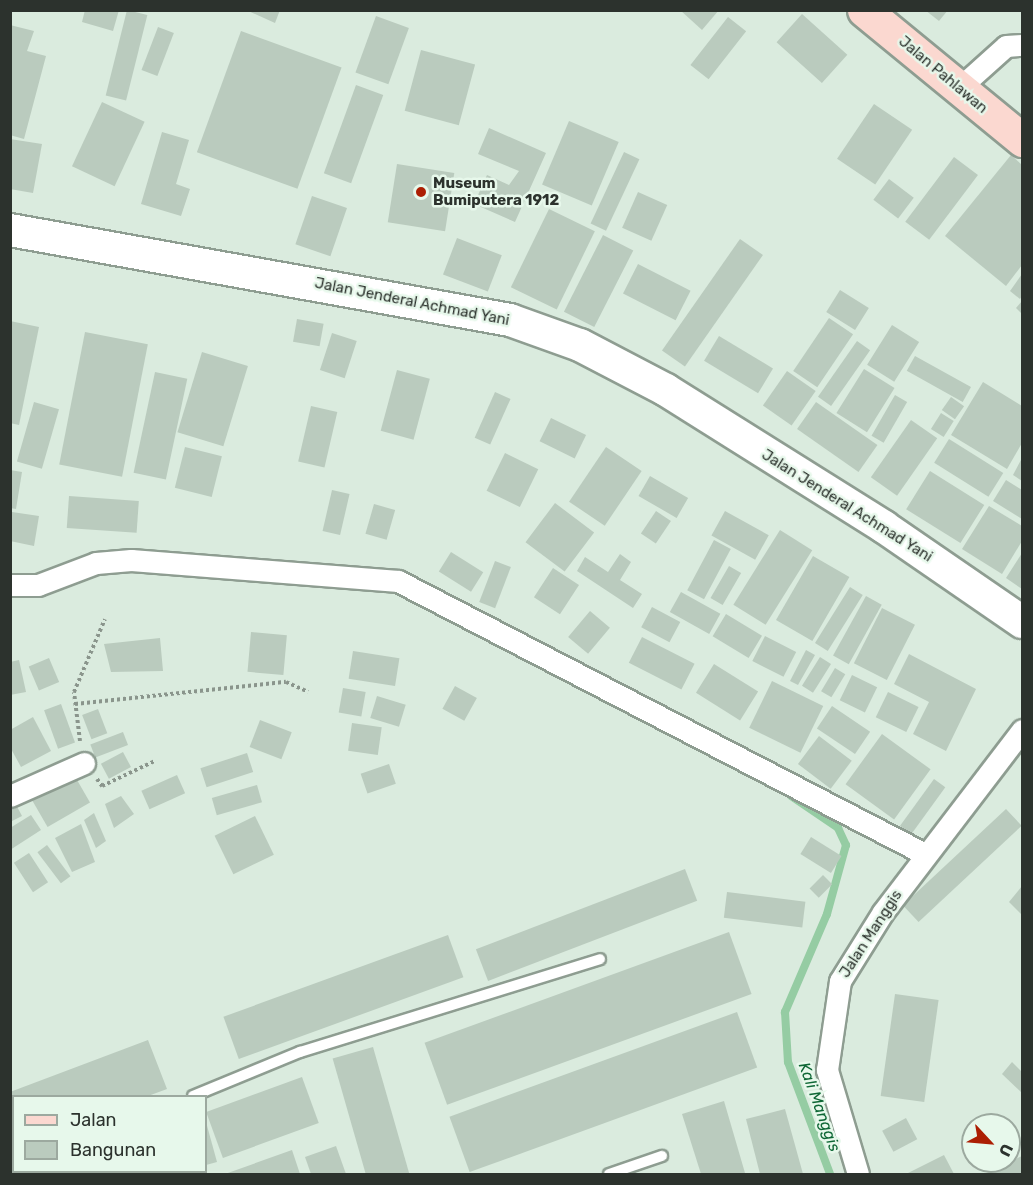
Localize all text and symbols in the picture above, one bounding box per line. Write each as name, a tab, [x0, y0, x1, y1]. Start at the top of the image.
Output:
street label: Jalan Pahlawan	[895, 33, 991, 117]
place label: Museum Bumiputera 1912	[433, 174, 559, 209]
marker: Museum Bumiputera 1912	[414, 185, 428, 199]
street label: Jalan Jenderal Achmad Yani	[313, 274, 511, 330]
street label: Jalan Jenderal Achmad Yani	[758, 446, 936, 566]
street label: Jalan Manggis	[836, 887, 906, 981]
water label: Kali Manggis	[794, 1060, 844, 1154]
legend	[12, 1095, 207, 1173]
text: Jalan	[70, 1109, 117, 1131]
north arrow	[961, 1113, 1021, 1173]
text: Bangunan	[70, 1139, 156, 1161]
text: U	[995, 1141, 1017, 1160]

